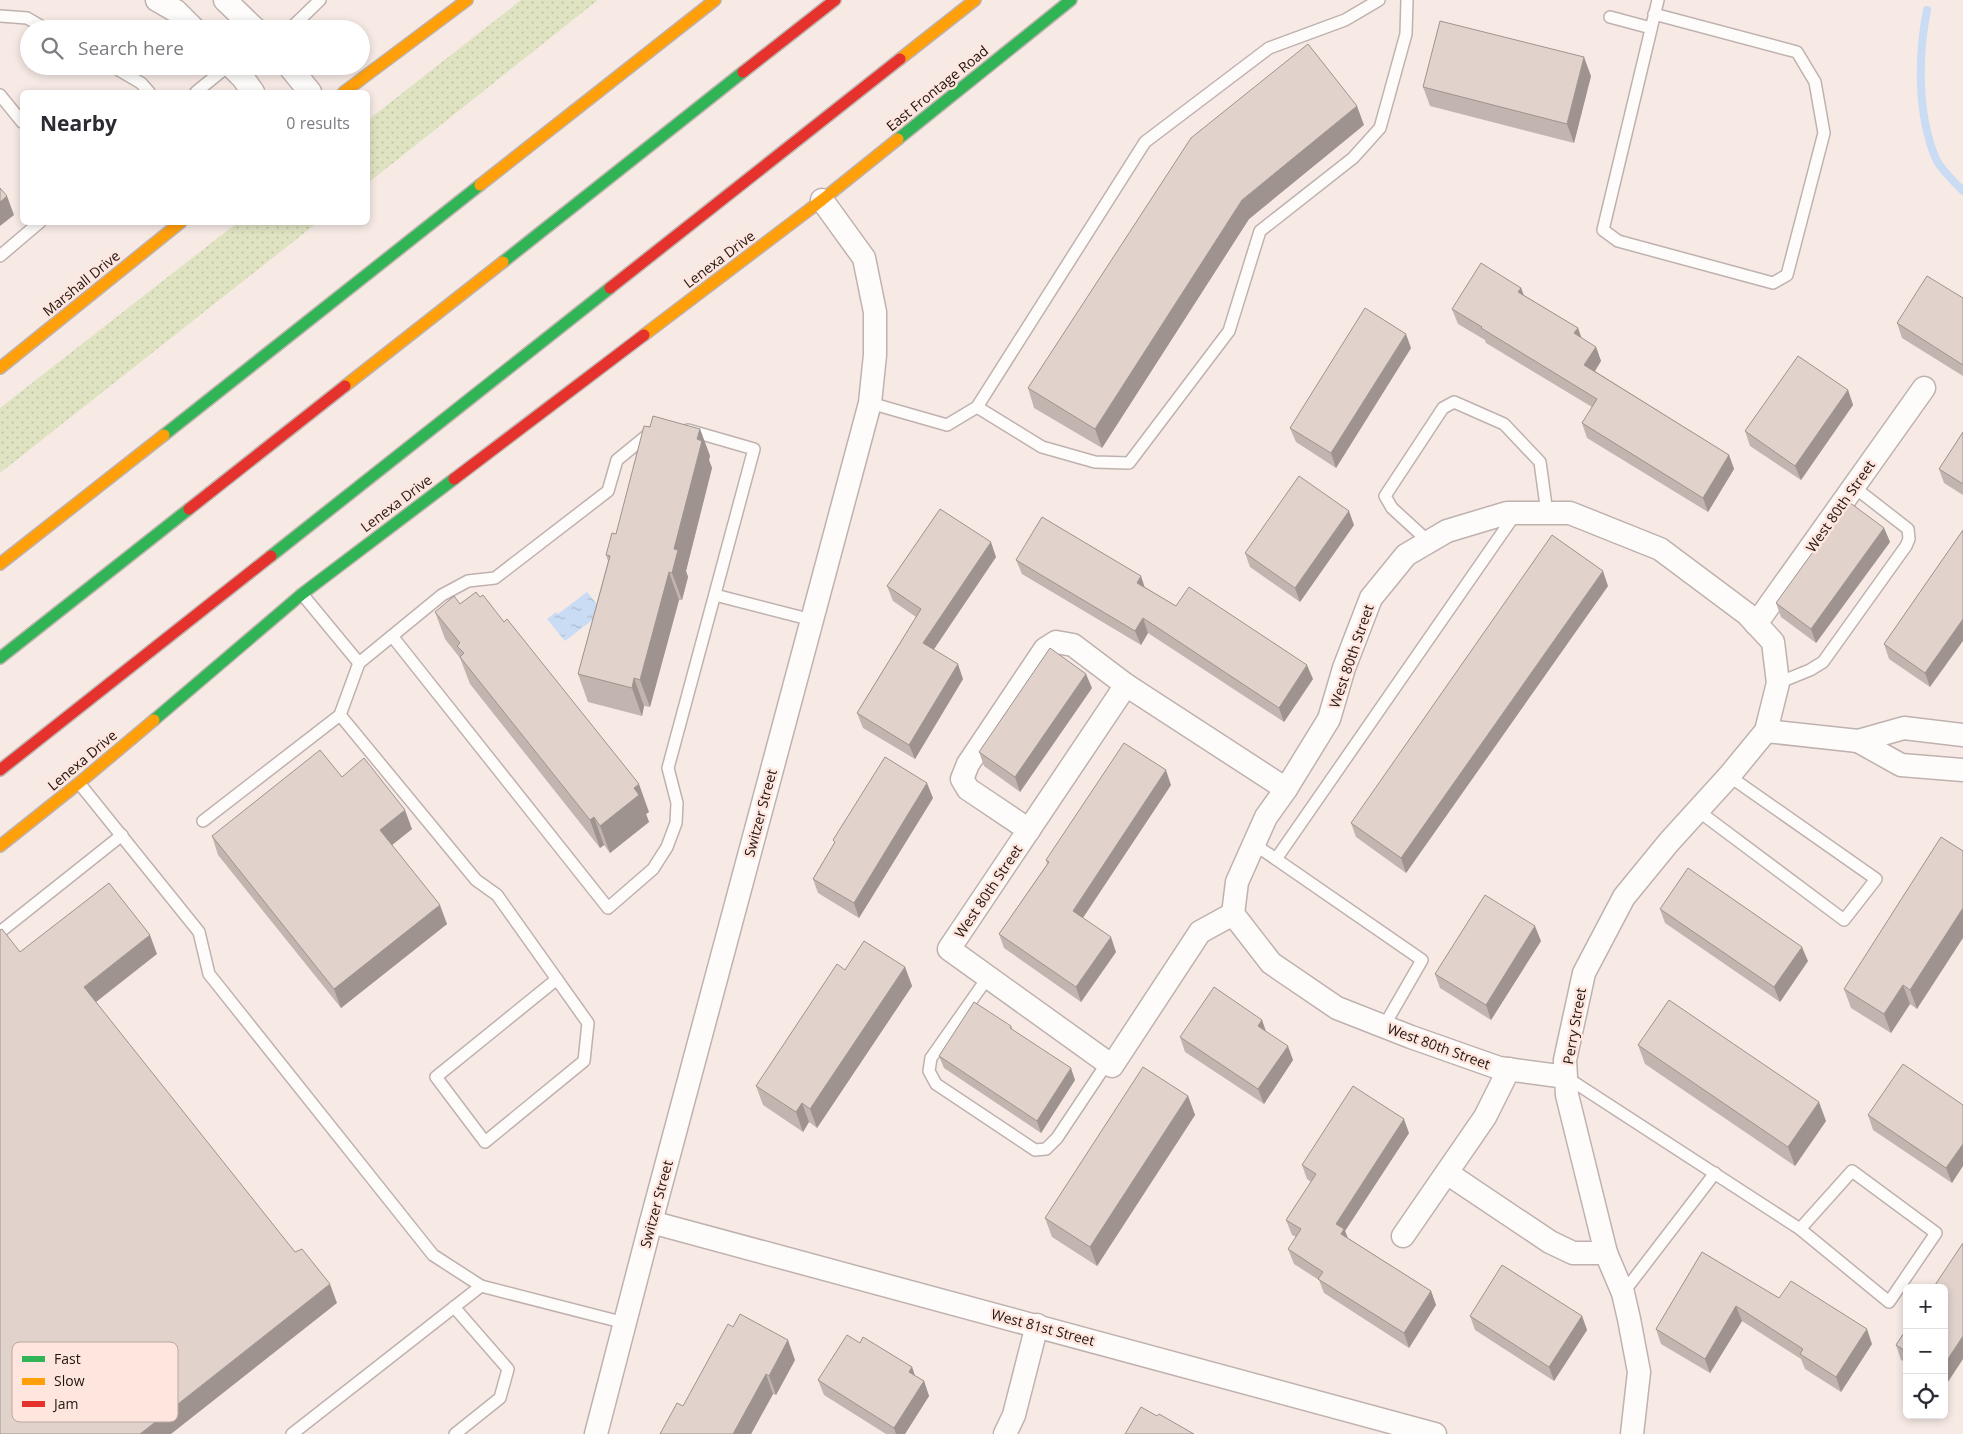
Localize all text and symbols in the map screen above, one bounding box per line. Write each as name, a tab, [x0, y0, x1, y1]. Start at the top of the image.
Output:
search box	[20, 20, 370, 75]
icon: search	[38, 34, 66, 62]
text: Search here	[78, 35, 184, 61]
street label: East Frontage Road	[882, 41, 992, 135]
text: Nearby	[40, 109, 117, 137]
text: 0 results	[286, 112, 350, 134]
street label: Lenexa Drive	[679, 226, 759, 292]
street label: Marshall Drive	[38, 246, 124, 320]
street label: West 80th Street	[1801, 456, 1879, 556]
street label: Lenexa Drive	[356, 470, 436, 536]
street label: West 80th Street	[1324, 602, 1378, 710]
street label: Lenexa Drive	[43, 725, 121, 794]
street label: Switzer Street	[739, 767, 781, 859]
street label: West 80th Street	[950, 841, 1026, 941]
street label: Perry Street	[1558, 986, 1590, 1066]
street label: West 80th Street	[1385, 1019, 1493, 1073]
street label: Switzer Street	[635, 1158, 677, 1250]
map controls	[1903, 1284, 1948, 1419]
button: +	[1903, 1284, 1948, 1329]
street label: West 81st Street	[989, 1304, 1097, 1350]
button: −	[1903, 1329, 1948, 1374]
legend	[12, 1342, 178, 1422]
text: Fast	[54, 1349, 81, 1368]
text: Slow	[54, 1371, 85, 1390]
button: locate	[1903, 1374, 1948, 1419]
text: Jam	[52, 1394, 79, 1413]

